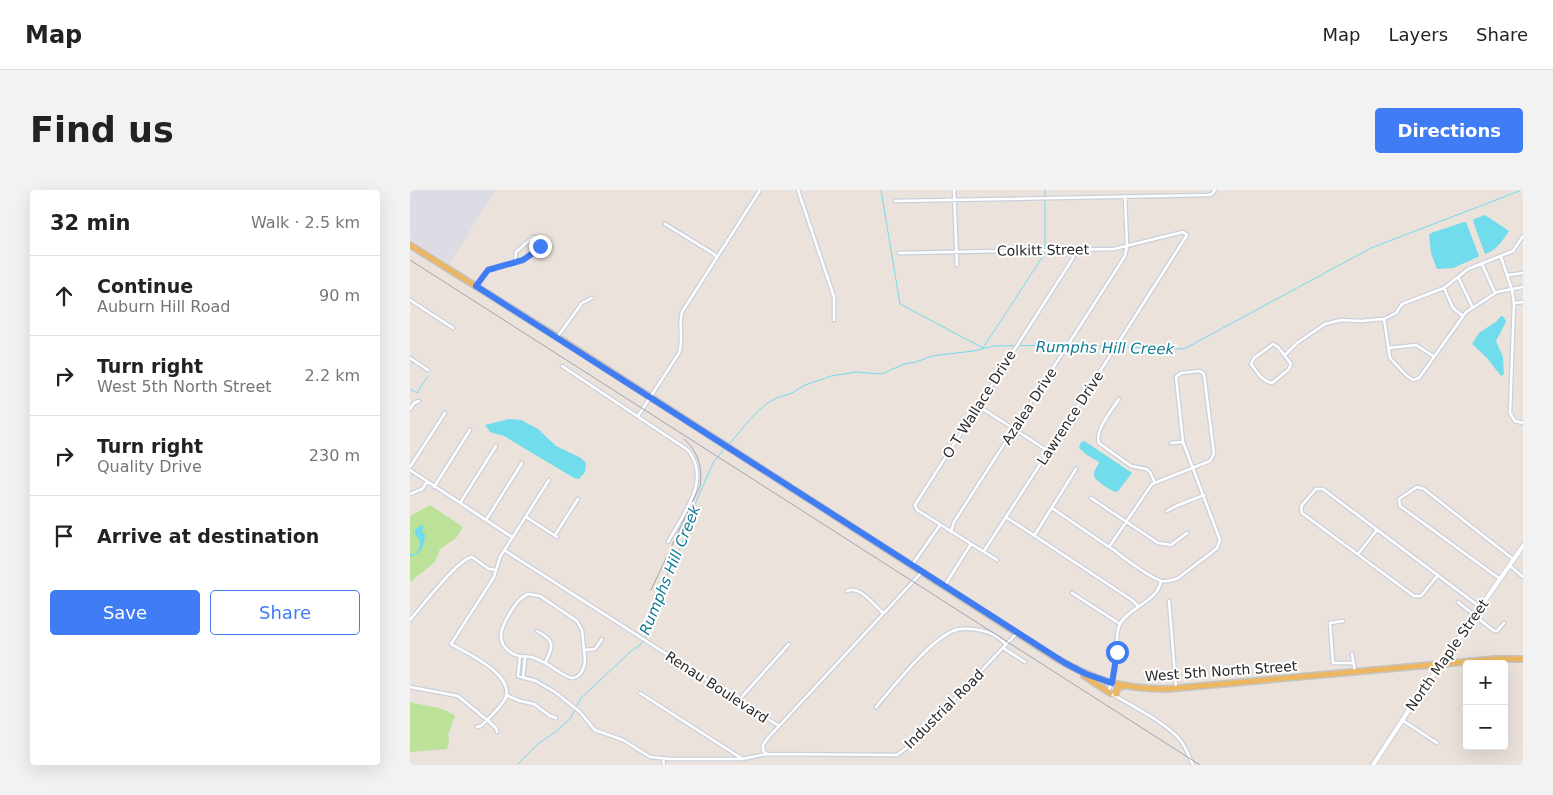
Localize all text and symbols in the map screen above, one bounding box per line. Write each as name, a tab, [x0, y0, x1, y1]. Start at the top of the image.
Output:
text: Map	[25, 21, 82, 49]
text: Map	[1322, 24, 1360, 45]
text: Layers	[1388, 24, 1448, 45]
text: Share	[1476, 24, 1528, 45]
button: Directions	[1375, 108, 1523, 153]
text: Find us	[30, 110, 174, 150]
text: 32 min	[50, 211, 131, 235]
text: Walk · 2.5 km	[251, 213, 360, 232]
route end	[529, 235, 552, 258]
street label: Colkitt Street	[997, 241, 1090, 259]
text: Continue	[97, 275, 193, 297]
icon: ahead	[50, 282, 78, 310]
text: 90 m	[319, 286, 360, 305]
text: Auburn Hill Road	[97, 297, 231, 316]
water label: Rumphs Hill Creek	[1036, 338, 1176, 358]
street label: O T Wallace Drive	[939, 347, 1019, 461]
text: Turn right	[97, 355, 203, 377]
icon: right	[50, 362, 78, 390]
street label: Azalea Drive	[998, 365, 1060, 447]
text: 2.2 km	[305, 366, 360, 385]
street label: Lawrence Drive	[1034, 368, 1106, 468]
text: West 5th North Street	[97, 377, 272, 396]
text: Turn right	[97, 435, 203, 457]
icon: right	[50, 442, 78, 470]
text: 230 m	[309, 446, 360, 465]
text: Quality Drive	[97, 457, 202, 476]
water label: Rumphs Hill Creek	[636, 501, 705, 638]
icon: arrive	[50, 522, 78, 550]
text: Arrive at destination	[97, 525, 319, 547]
button: Save	[50, 590, 200, 635]
button: Share	[210, 590, 360, 635]
street label: North Maple Street	[1402, 596, 1492, 714]
route start	[1106, 641, 1129, 664]
street label: Renau Boulevard	[663, 648, 771, 726]
street label: West 5th North Street	[1144, 658, 1298, 684]
map controls	[1463, 660, 1508, 750]
button: +	[1463, 660, 1508, 705]
street label: Industrial Road	[901, 666, 987, 752]
button: −	[1463, 705, 1508, 750]

